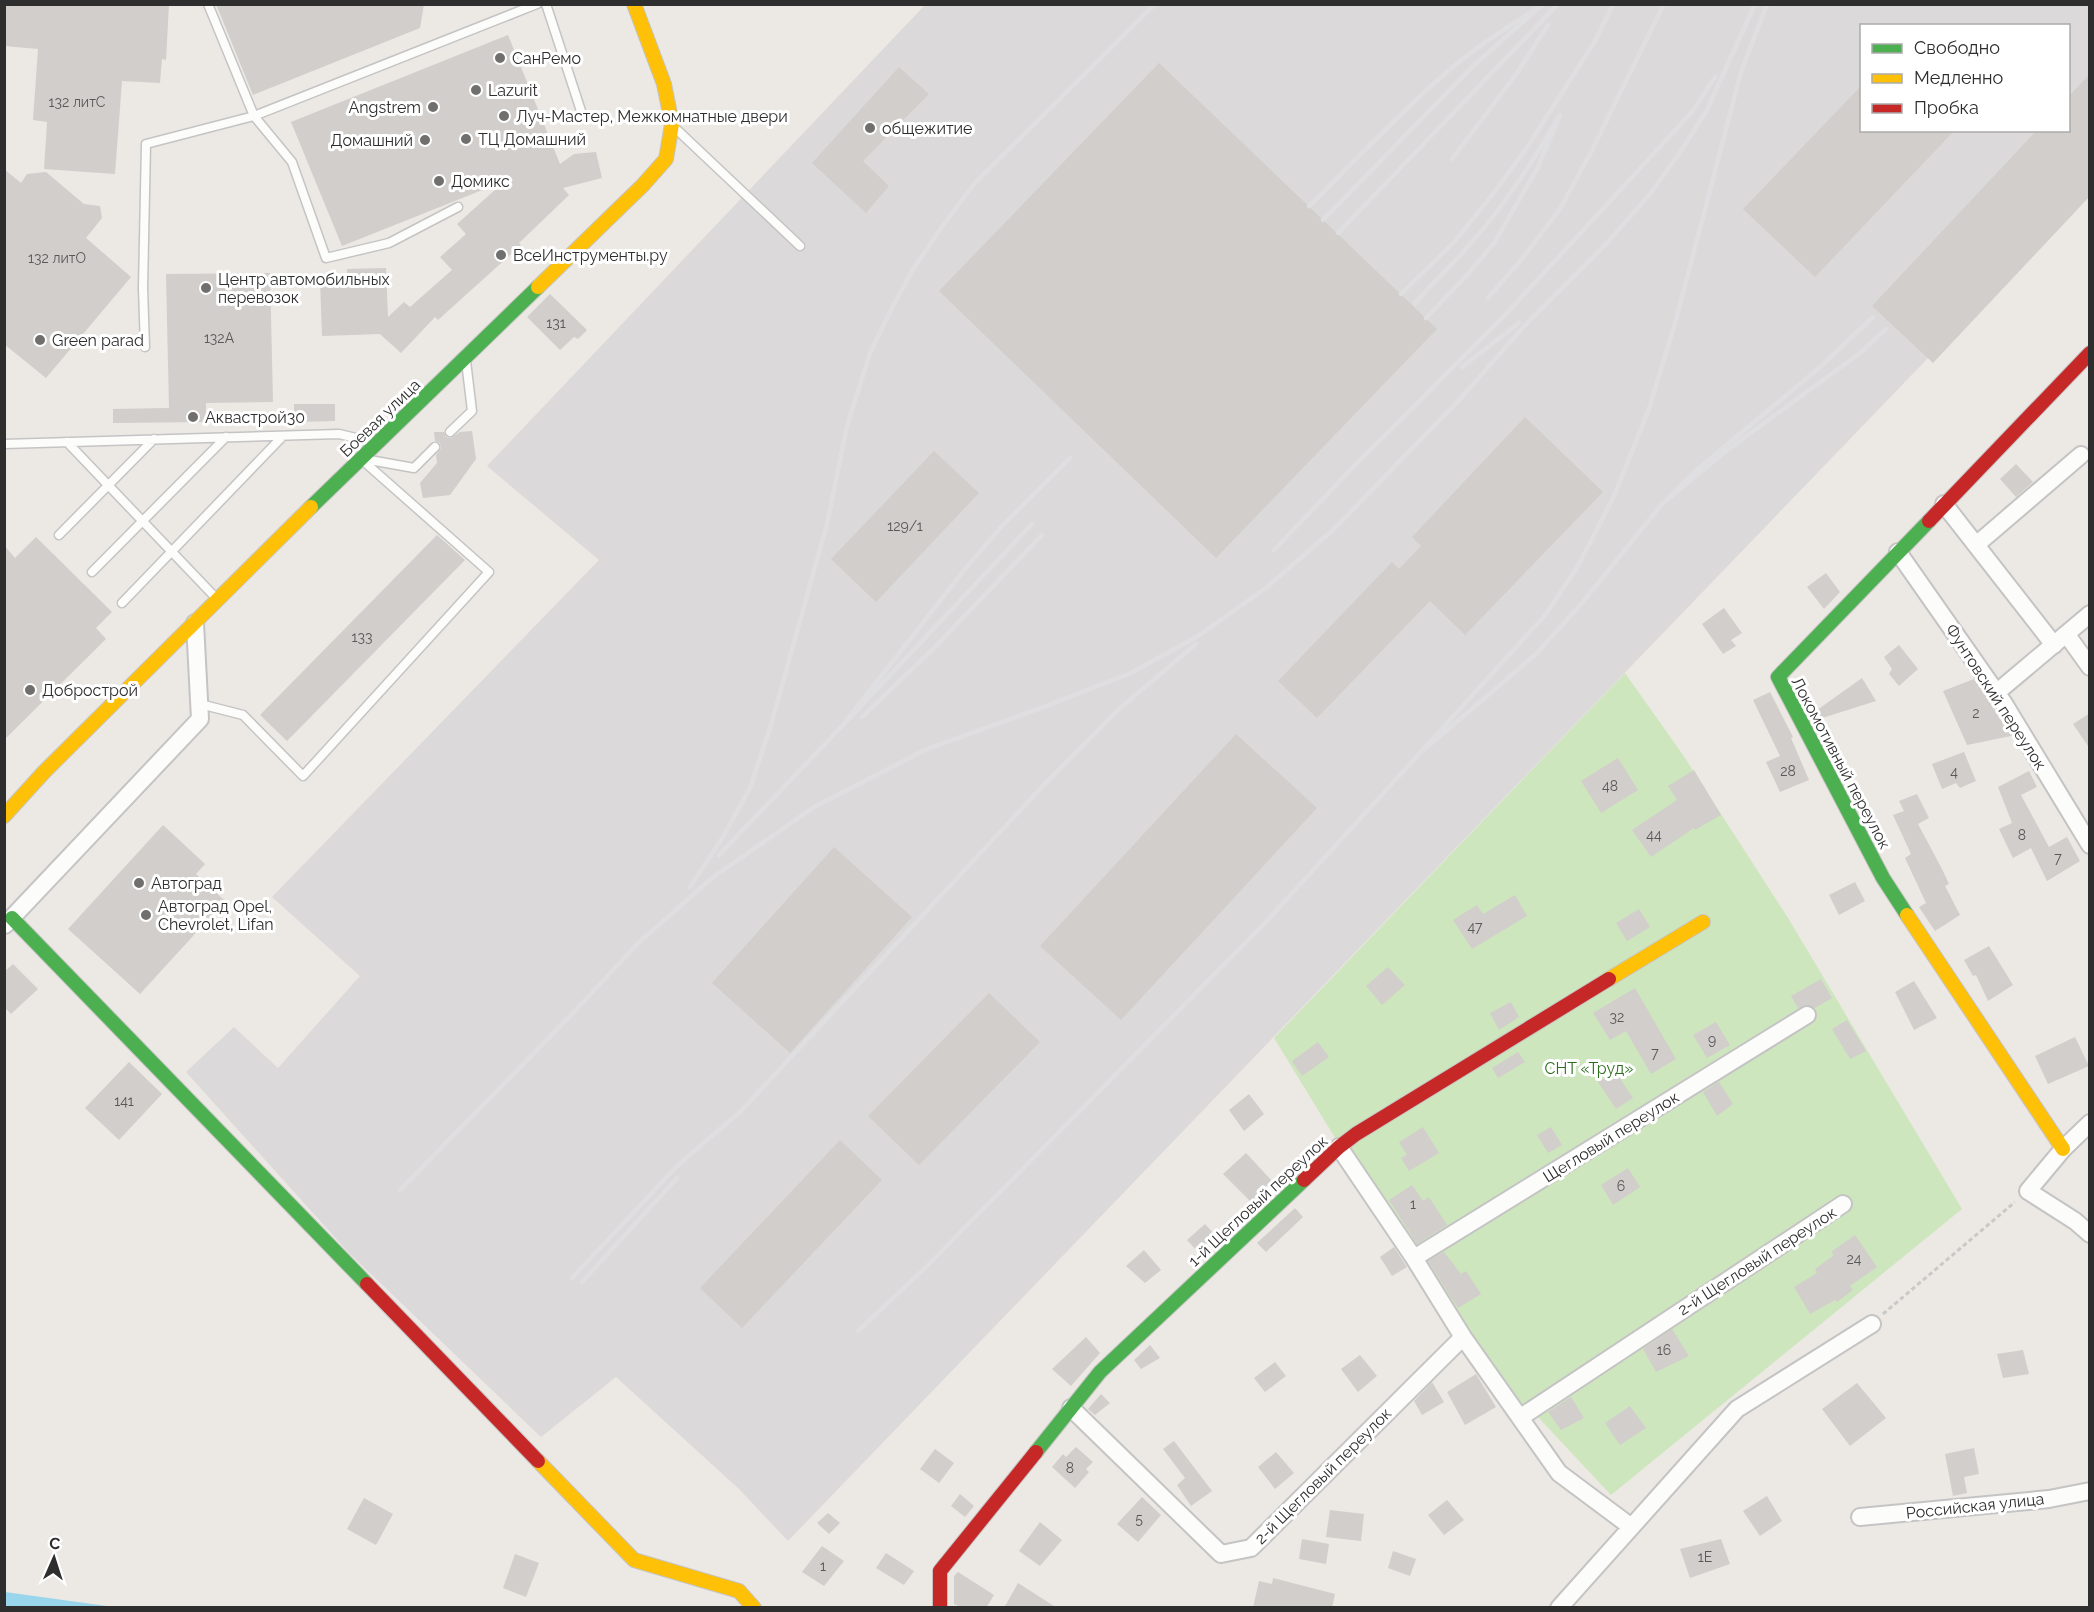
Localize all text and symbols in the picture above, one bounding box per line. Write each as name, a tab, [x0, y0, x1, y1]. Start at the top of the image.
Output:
legend	[1860, 24, 2070, 132]
text: Свободно	[1914, 37, 2000, 58]
place label: СанРемо	[512, 49, 581, 68]
marker: СанРемо	[493, 51, 507, 65]
text: Медленно	[1914, 67, 2003, 88]
place label: Lazurit	[488, 81, 539, 100]
marker: Lazurit	[469, 83, 483, 97]
house number: 132 литС	[49, 94, 106, 110]
text: Пробка	[1914, 97, 1979, 118]
place label: Angstrem	[348, 98, 421, 117]
marker: Angstrem	[426, 100, 440, 114]
place label: Луч-Мастер, Межкомнатные двери	[516, 107, 788, 126]
marker: Луч-Мастер, Межкомнатные двери	[497, 109, 511, 123]
place label: общежитие	[882, 119, 972, 138]
marker: общежитие	[863, 121, 877, 135]
place label: ТЦ Домашний	[478, 130, 586, 149]
place label: Домашний	[330, 131, 413, 150]
marker: ТЦ Домашний	[459, 132, 473, 146]
marker: Домашний	[418, 133, 432, 147]
place label: Домикс	[451, 172, 510, 191]
marker: Домикс	[432, 174, 446, 188]
place label: ВсеИнструменты.ру	[513, 246, 668, 265]
marker: ВсеИнструменты.ру	[494, 248, 508, 262]
house number: 132 литО	[28, 250, 86, 266]
place label: Центр автомобильных перевозок	[218, 270, 390, 307]
marker: Центр автомобильных перевозок	[199, 281, 213, 295]
house number: 131	[546, 315, 566, 331]
house number: 132А	[204, 330, 235, 346]
place label: Green parad	[52, 331, 144, 350]
marker: Green parad	[33, 333, 47, 347]
street label: Боевая улица	[336, 375, 424, 461]
place label: Аквастрой30	[205, 408, 305, 427]
marker: Аквастрой30	[186, 410, 200, 424]
house number: 129/1	[887, 518, 923, 534]
street label: Фунтовский переулок	[1942, 621, 2050, 773]
house number: 133	[352, 629, 372, 645]
street label: Локомотивный переулок	[1788, 674, 1894, 852]
place label: Добрострой	[42, 681, 138, 700]
marker: Добрострой	[23, 683, 37, 697]
house number: 2	[1972, 705, 1980, 721]
house number: 28	[1780, 763, 1796, 779]
house number: 4	[1950, 764, 1958, 780]
house number: 48	[1602, 778, 1618, 794]
house number: 44	[1646, 827, 1662, 843]
house number: 8	[2018, 827, 2026, 843]
house number: 7	[2054, 850, 2062, 866]
place label: Автоград	[151, 874, 222, 893]
marker: Автоград	[132, 876, 146, 890]
place label: Автоград Opel, Chevrolet, Lifan	[158, 897, 274, 934]
marker: Автоград Opel, Chevrolet, Lifan	[139, 908, 153, 922]
house number: 47	[1467, 919, 1483, 935]
house number: 32	[1610, 1009, 1624, 1025]
house number: 9	[1708, 1032, 1716, 1048]
house number: 7	[1651, 1045, 1659, 1061]
park label: СНТ «Труд»	[1544, 1059, 1634, 1078]
street label: Щегловый переулок	[1540, 1087, 1682, 1187]
house number: 141	[114, 1093, 134, 1109]
street label: 1-й Щегловый переулок	[1184, 1132, 1332, 1270]
house number: 6	[1617, 1178, 1625, 1194]
house number: 1	[1410, 1196, 1416, 1212]
street label: 2-й Щегловый переулок	[1674, 1203, 1840, 1319]
house number: 24	[1847, 1251, 1862, 1267]
house number: 16	[1657, 1342, 1671, 1358]
street label: 2-й Щегловый переулок	[1251, 1404, 1395, 1548]
house number: 8	[1066, 1460, 1074, 1476]
street label: Российская улица	[1905, 1489, 2045, 1523]
house number: 5	[1135, 1511, 1143, 1527]
north arrow	[24, 1528, 84, 1588]
text: С	[49, 1534, 61, 1553]
house number: 1Е	[1698, 1549, 1712, 1565]
house number: 1	[820, 1558, 826, 1574]

